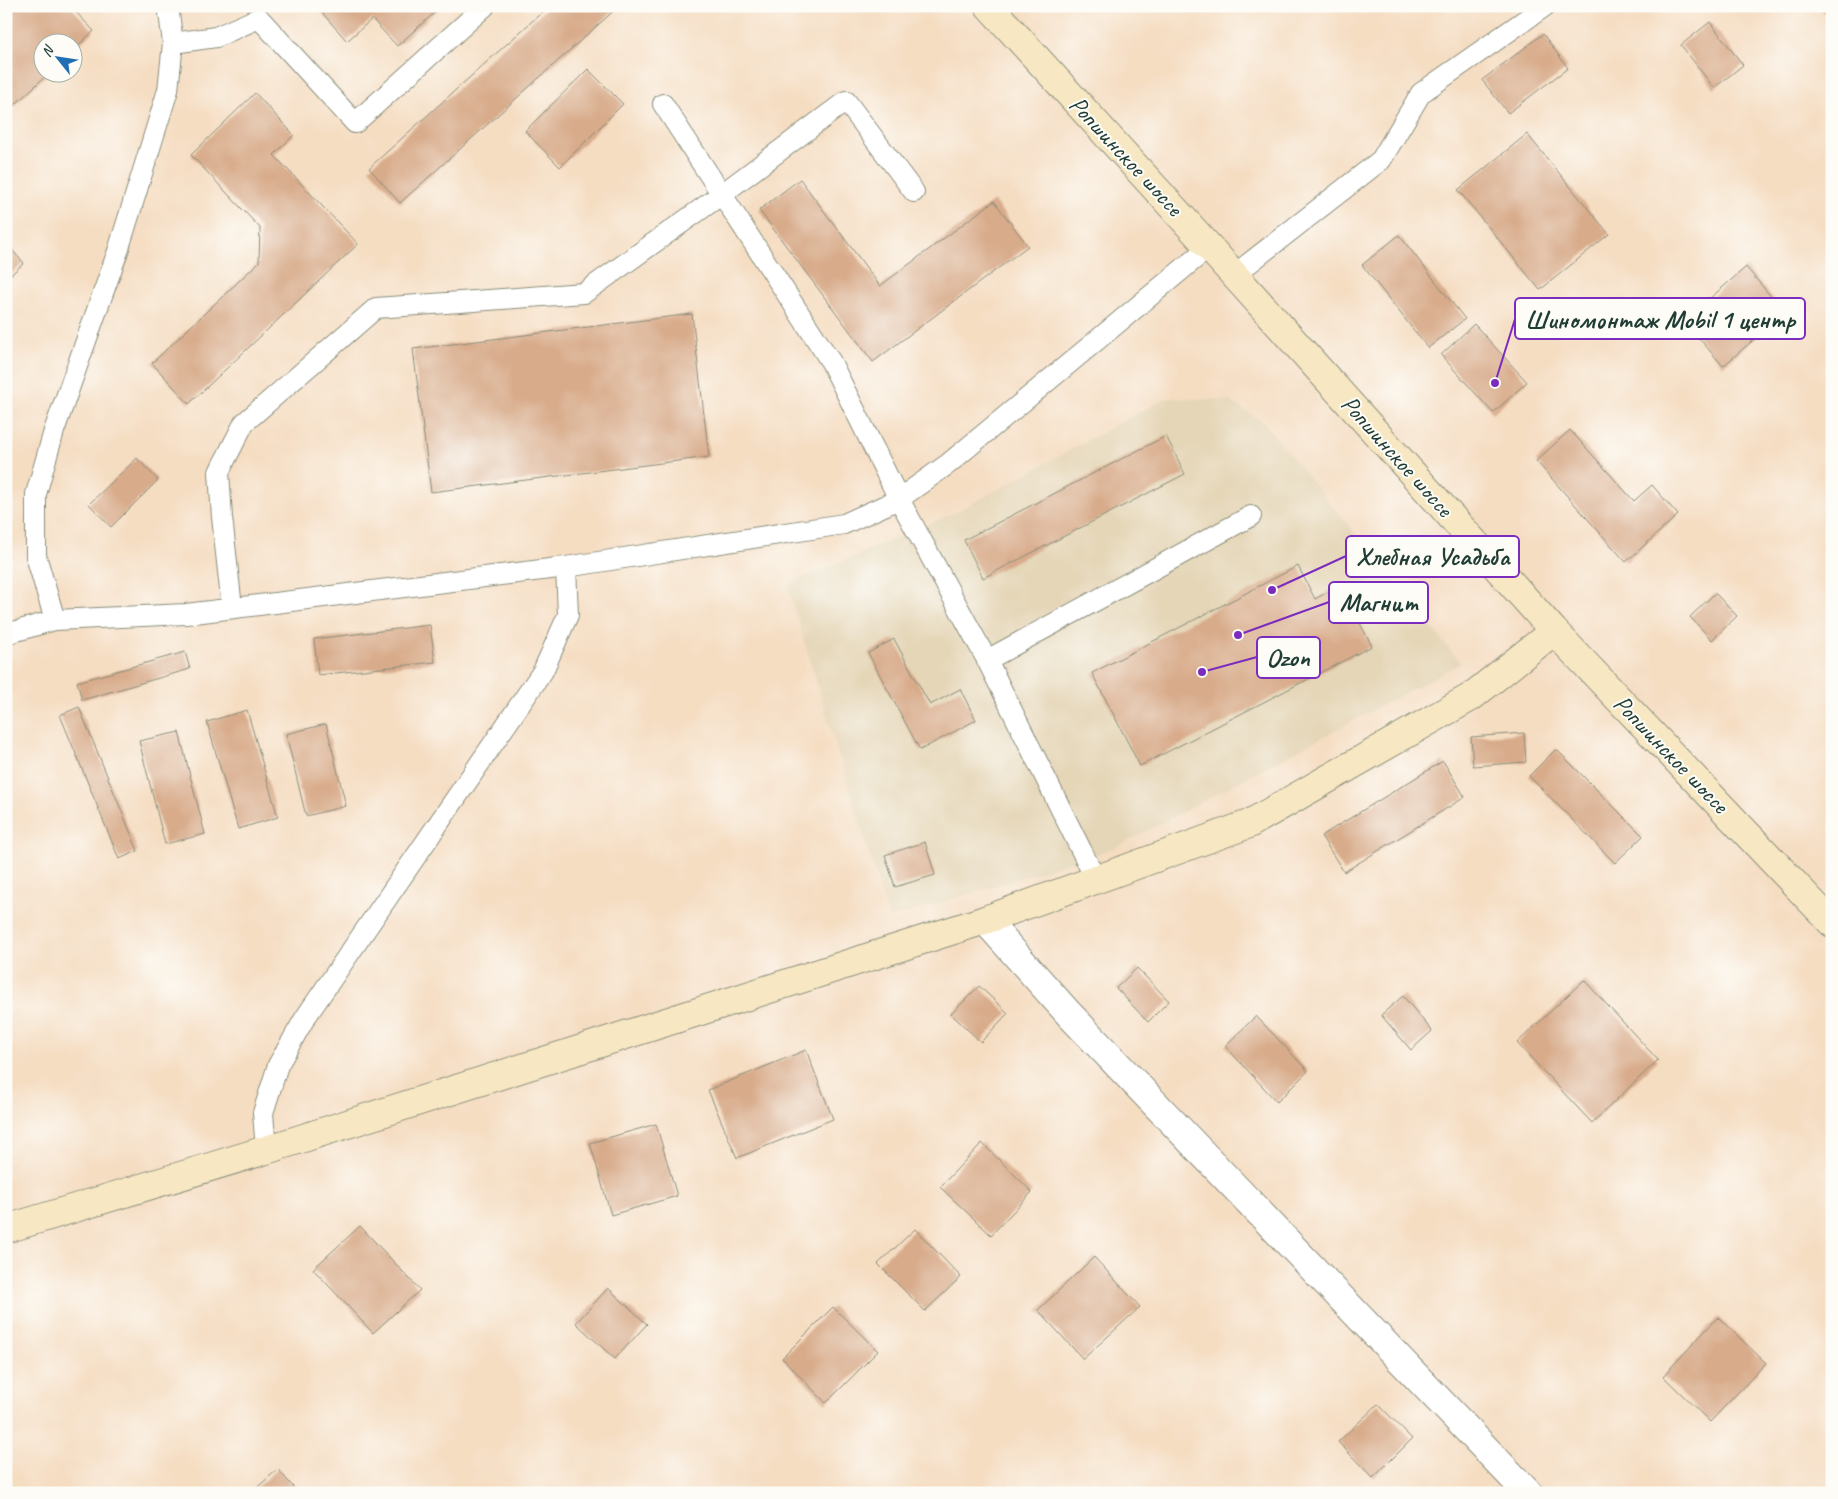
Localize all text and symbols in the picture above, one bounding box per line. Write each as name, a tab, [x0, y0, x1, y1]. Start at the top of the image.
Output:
north arrow	[32, 32, 82, 82]
text: N	[38, 42, 58, 60]
street label: Ропшинское шоссе	[1062, 89, 1191, 224]
callout: Шиномонтаж Mobil 1 центр	[1515, 298, 1805, 339]
text: Шиномонтаж Mobil 1 центр	[1525, 303, 1797, 336]
street label: Ропшинское шоссе	[1334, 388, 1461, 525]
callout: Хлебная Усадьба	[1346, 536, 1519, 577]
text: Хлебная Усадьба	[1356, 540, 1511, 573]
callout: Магнит	[1329, 582, 1428, 623]
text: Магнит	[1340, 586, 1419, 619]
callout: Ozon	[1257, 637, 1320, 678]
text: Ozon	[1266, 641, 1311, 674]
street label: Ропшинское шоссе	[1606, 688, 1737, 821]

